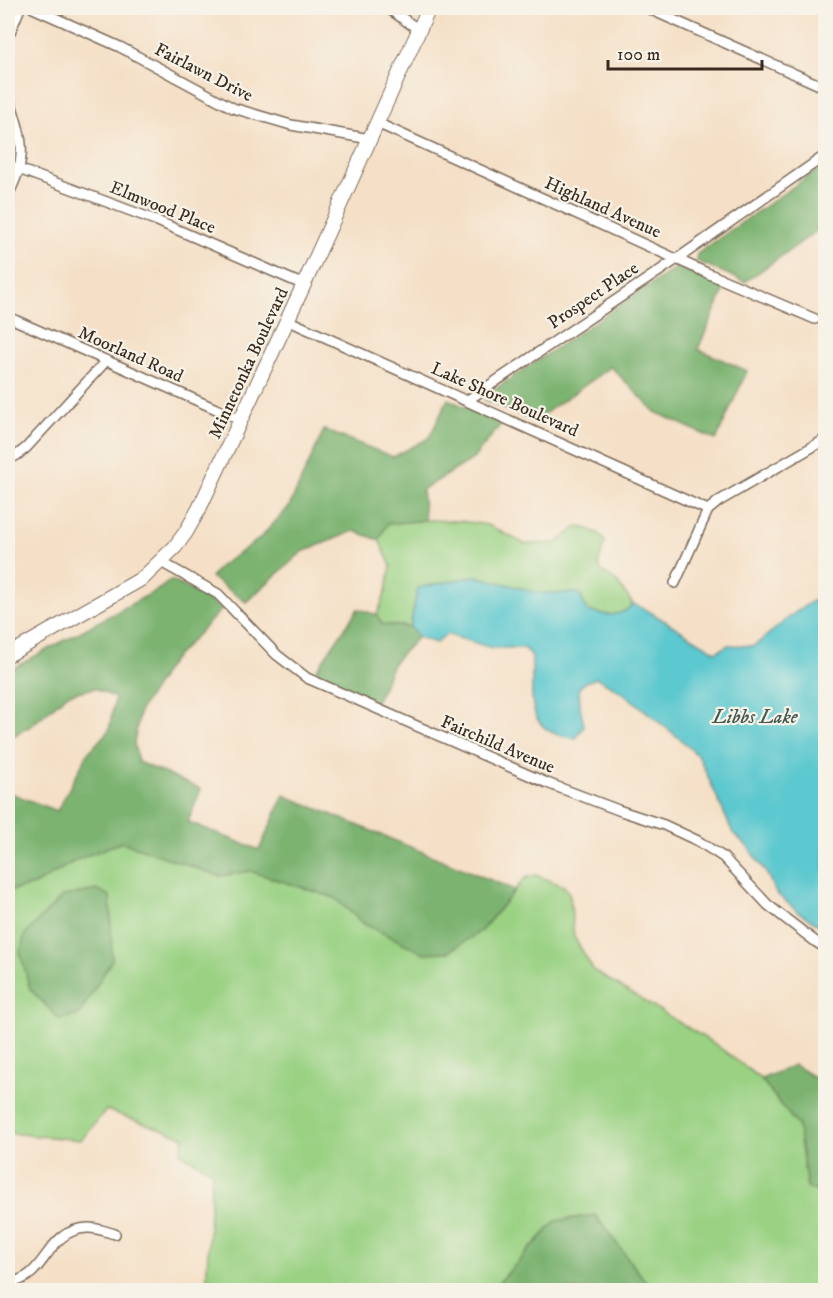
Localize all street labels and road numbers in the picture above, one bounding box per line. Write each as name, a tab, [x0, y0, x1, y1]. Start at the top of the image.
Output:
street label: Fairlawn Drive	[151, 39, 256, 107]
street label: Highland Avenue	[541, 172, 664, 243]
street label: Elmwood Place	[107, 177, 219, 239]
street label: Prospect Place	[544, 258, 643, 334]
street label: Minnetonka Boulevard	[204, 284, 294, 443]
street label: Moorland Road	[75, 322, 187, 388]
street label: Lake Shore Boulevard	[427, 358, 582, 442]
street label: Fairchild Avenue	[437, 711, 558, 779]

